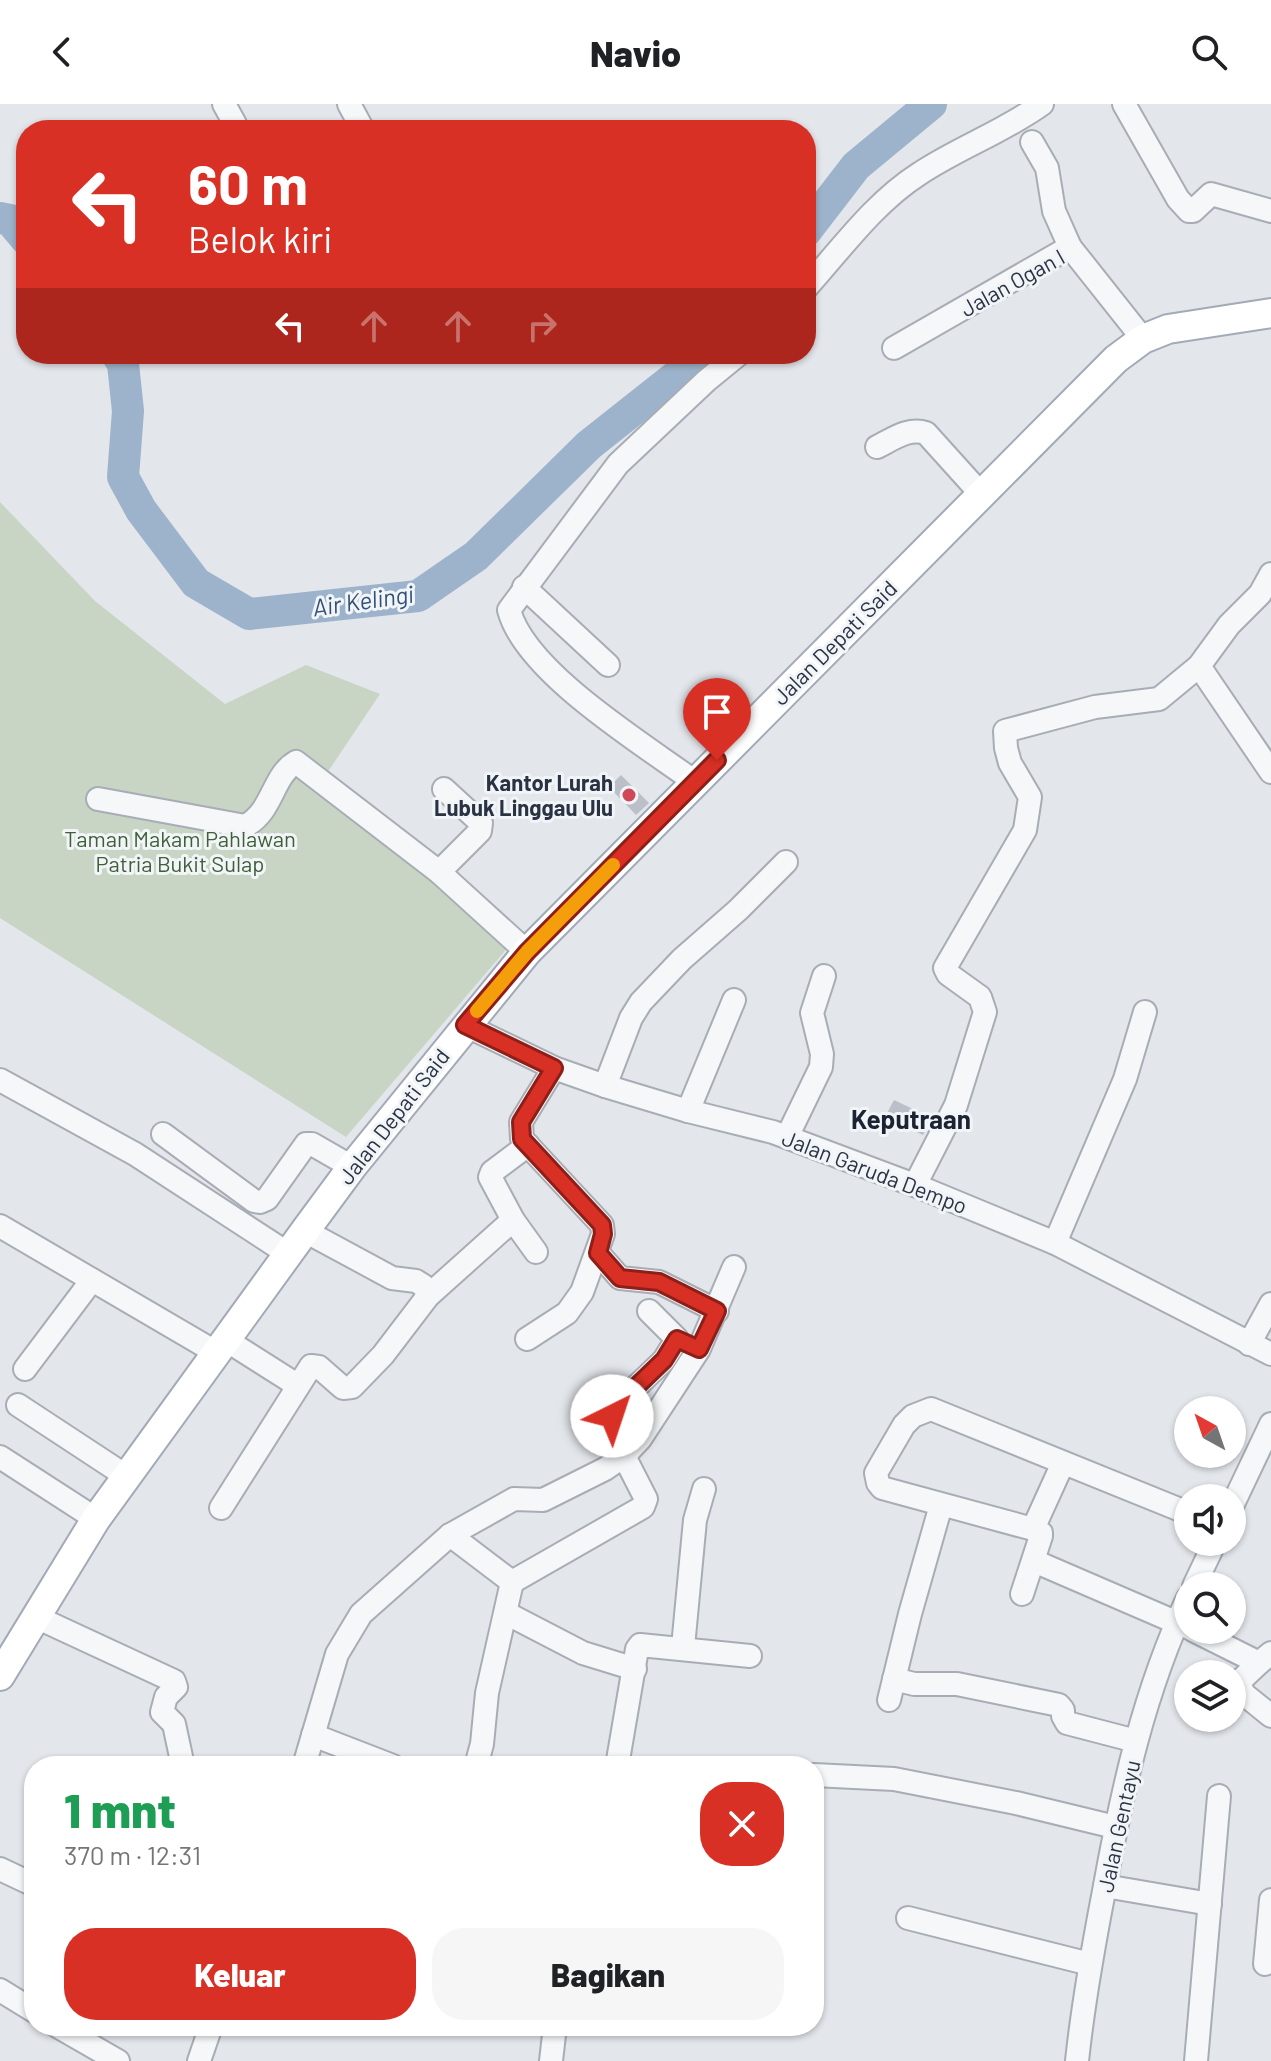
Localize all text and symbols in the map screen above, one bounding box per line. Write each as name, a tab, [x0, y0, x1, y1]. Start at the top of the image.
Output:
icon: back	[40, 30, 84, 74]
icon: search	[1187, 30, 1231, 74]
text: Navio	[590, 31, 681, 74]
text: 60 m	[188, 149, 308, 216]
icon: left	[56, 152, 160, 256]
text: Belok kiri	[188, 217, 332, 260]
street label: Jalan Ogan I	[955, 243, 1069, 321]
icon: left	[268, 304, 312, 348]
icon: ahead	[352, 304, 396, 348]
icon: ahead	[436, 304, 480, 348]
icon: right	[520, 304, 564, 348]
street label: Jalan Depati Said	[767, 575, 901, 709]
water label: Air Kelingi	[311, 579, 415, 621]
pin	[683, 678, 751, 760]
icon: arrive	[695, 690, 739, 734]
place label: Kantor Lurah Lubuk Linggau Ulu	[434, 769, 613, 820]
marker: Kantor Lurah Lubuk Linggau Ulu	[620, 786, 638, 804]
park label: Taman Makam Pahlawan Patria Bukit Sulap	[64, 825, 296, 876]
street label: Jalan Depati Said	[332, 1043, 454, 1189]
district label: Keputraan	[851, 1103, 971, 1134]
street label: Jalan Garuda Dempo	[779, 1124, 971, 1218]
position arrow	[570, 1374, 654, 1458]
north arrow	[1174, 1396, 1246, 1468]
map controls	[1174, 1396, 1246, 1732]
button: sound	[1174, 1484, 1246, 1556]
button: search	[1174, 1572, 1246, 1644]
button: layers	[1174, 1660, 1246, 1732]
street label: Jalan Gentayu	[1091, 1757, 1145, 1895]
text: 1 mnt	[64, 1780, 176, 1838]
button: close	[700, 1782, 784, 1866]
text: 370 m · 12:31	[64, 1839, 201, 1870]
button: Keluar	[64, 1928, 416, 2020]
button: Bagikan	[432, 1928, 784, 2020]

